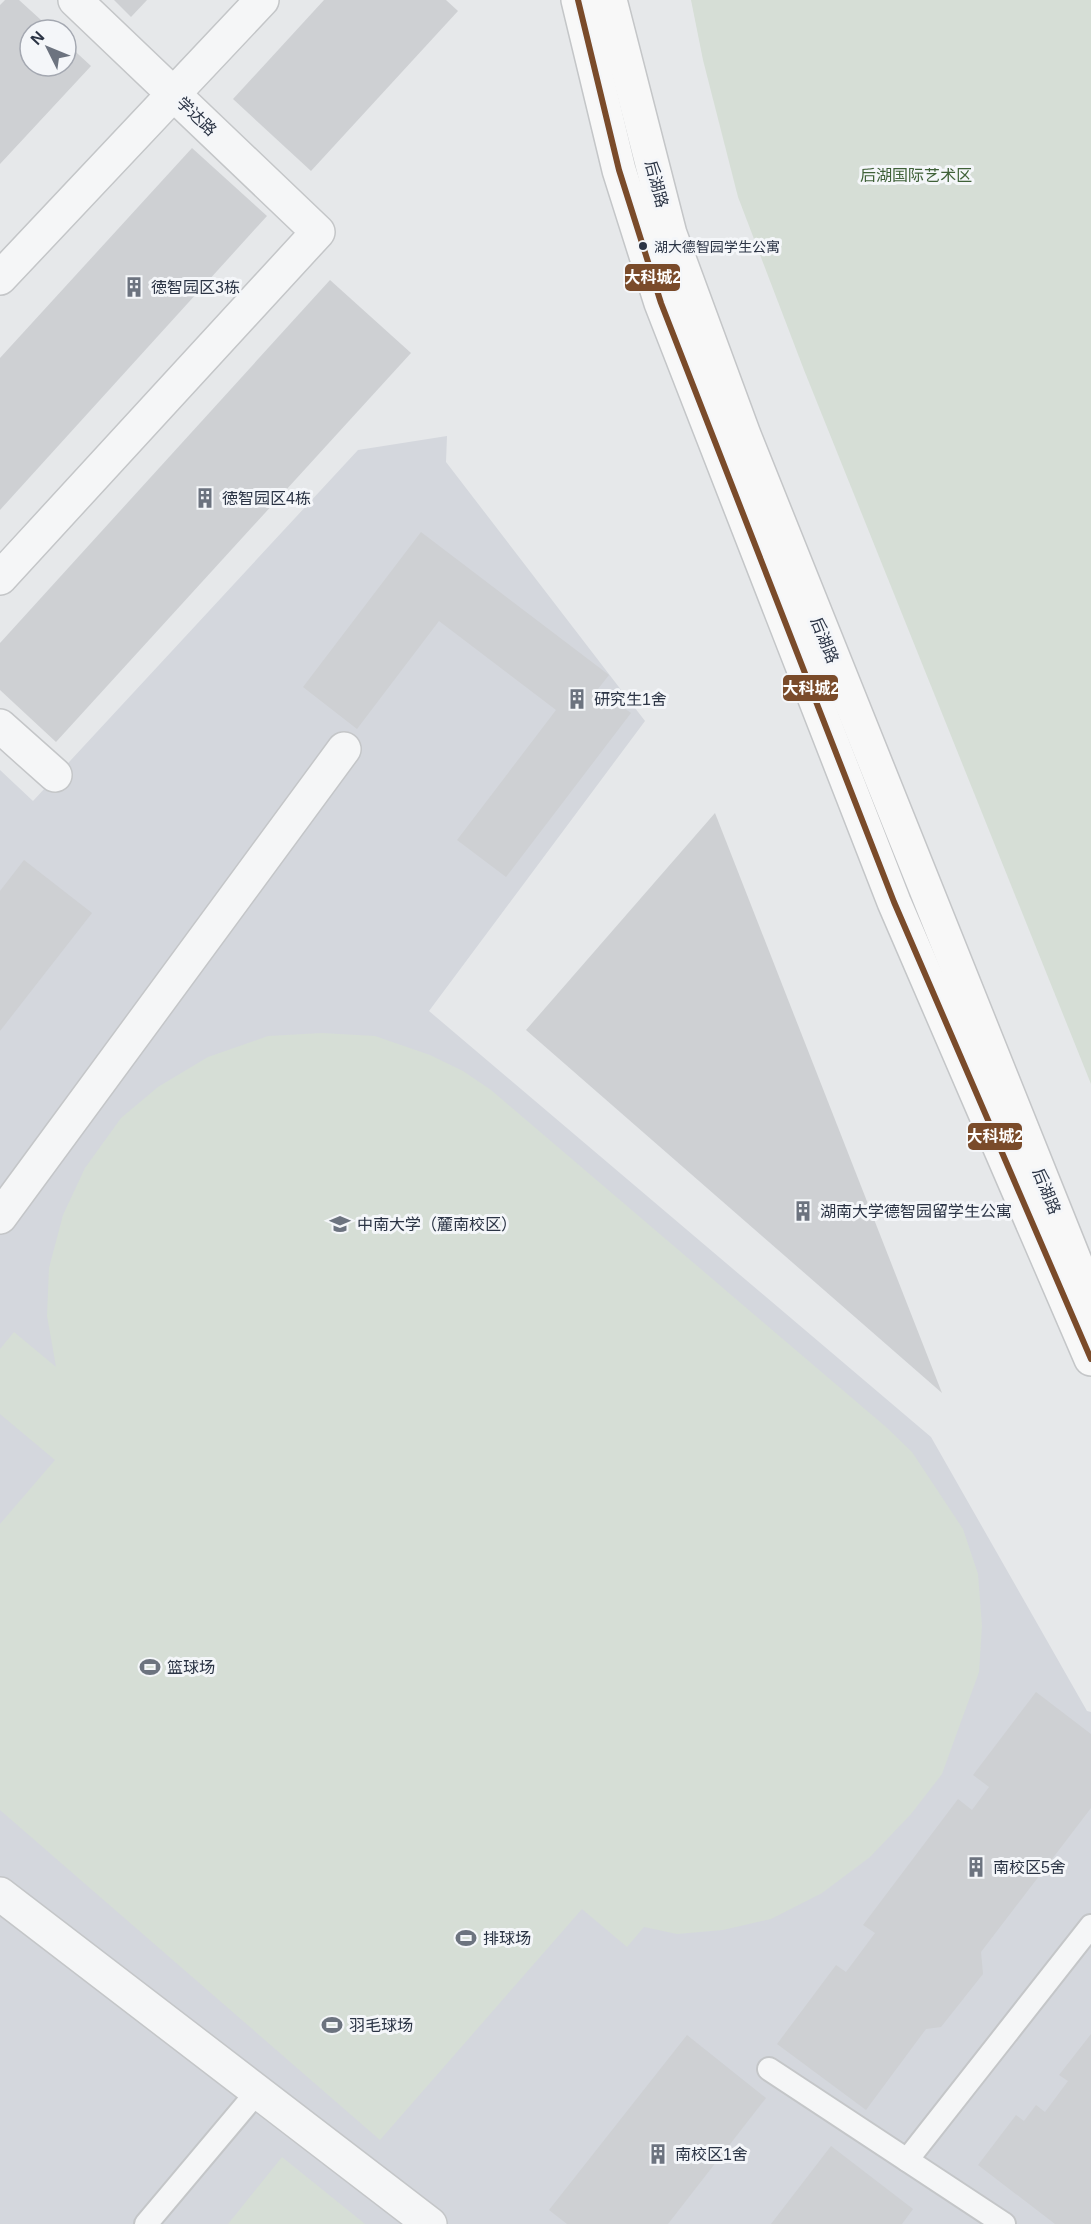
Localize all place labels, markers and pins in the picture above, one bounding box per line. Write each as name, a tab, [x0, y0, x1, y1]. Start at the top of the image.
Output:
place label: 湖大德智园学生公寓	[654, 239, 780, 255]
marker: 湖大德智园学生公寓	[637, 240, 649, 252]
building icon: 徳智园区3栋	[122, 275, 146, 299]
place label: 徳智园区3栋	[151, 279, 240, 296]
building icon: 徳智园区4栋	[193, 486, 217, 510]
place label: 徳智园区4栋	[222, 490, 311, 507]
building icon: 研究生1舍	[565, 687, 589, 711]
place label: 研究生1舍	[594, 691, 667, 708]
building icon: 湖南大学德智园留学生公寓	[791, 1199, 815, 1223]
place label: 湖南大学德智园留学生公寓	[820, 1203, 1012, 1220]
school or university icon: 中南大学（麓南校区）	[328, 1212, 352, 1236]
place label: 中南大学（麓南校区）	[357, 1216, 517, 1233]
sports icon: 篮球场	[138, 1655, 162, 1679]
place label: 篮球场	[167, 1659, 215, 1676]
building icon: 南校区5舍	[964, 1855, 988, 1879]
place label: 南校区5舍	[993, 1859, 1066, 1876]
sports icon: 排球场	[454, 1926, 478, 1950]
place label: 排球场	[483, 1930, 531, 1947]
sports icon: 羽毛球场	[320, 2013, 344, 2037]
place label: 羽毛球场	[349, 2017, 413, 2034]
building icon: 南校区1舍	[646, 2142, 670, 2166]
place label: 南校区1舍	[675, 2146, 748, 2163]

